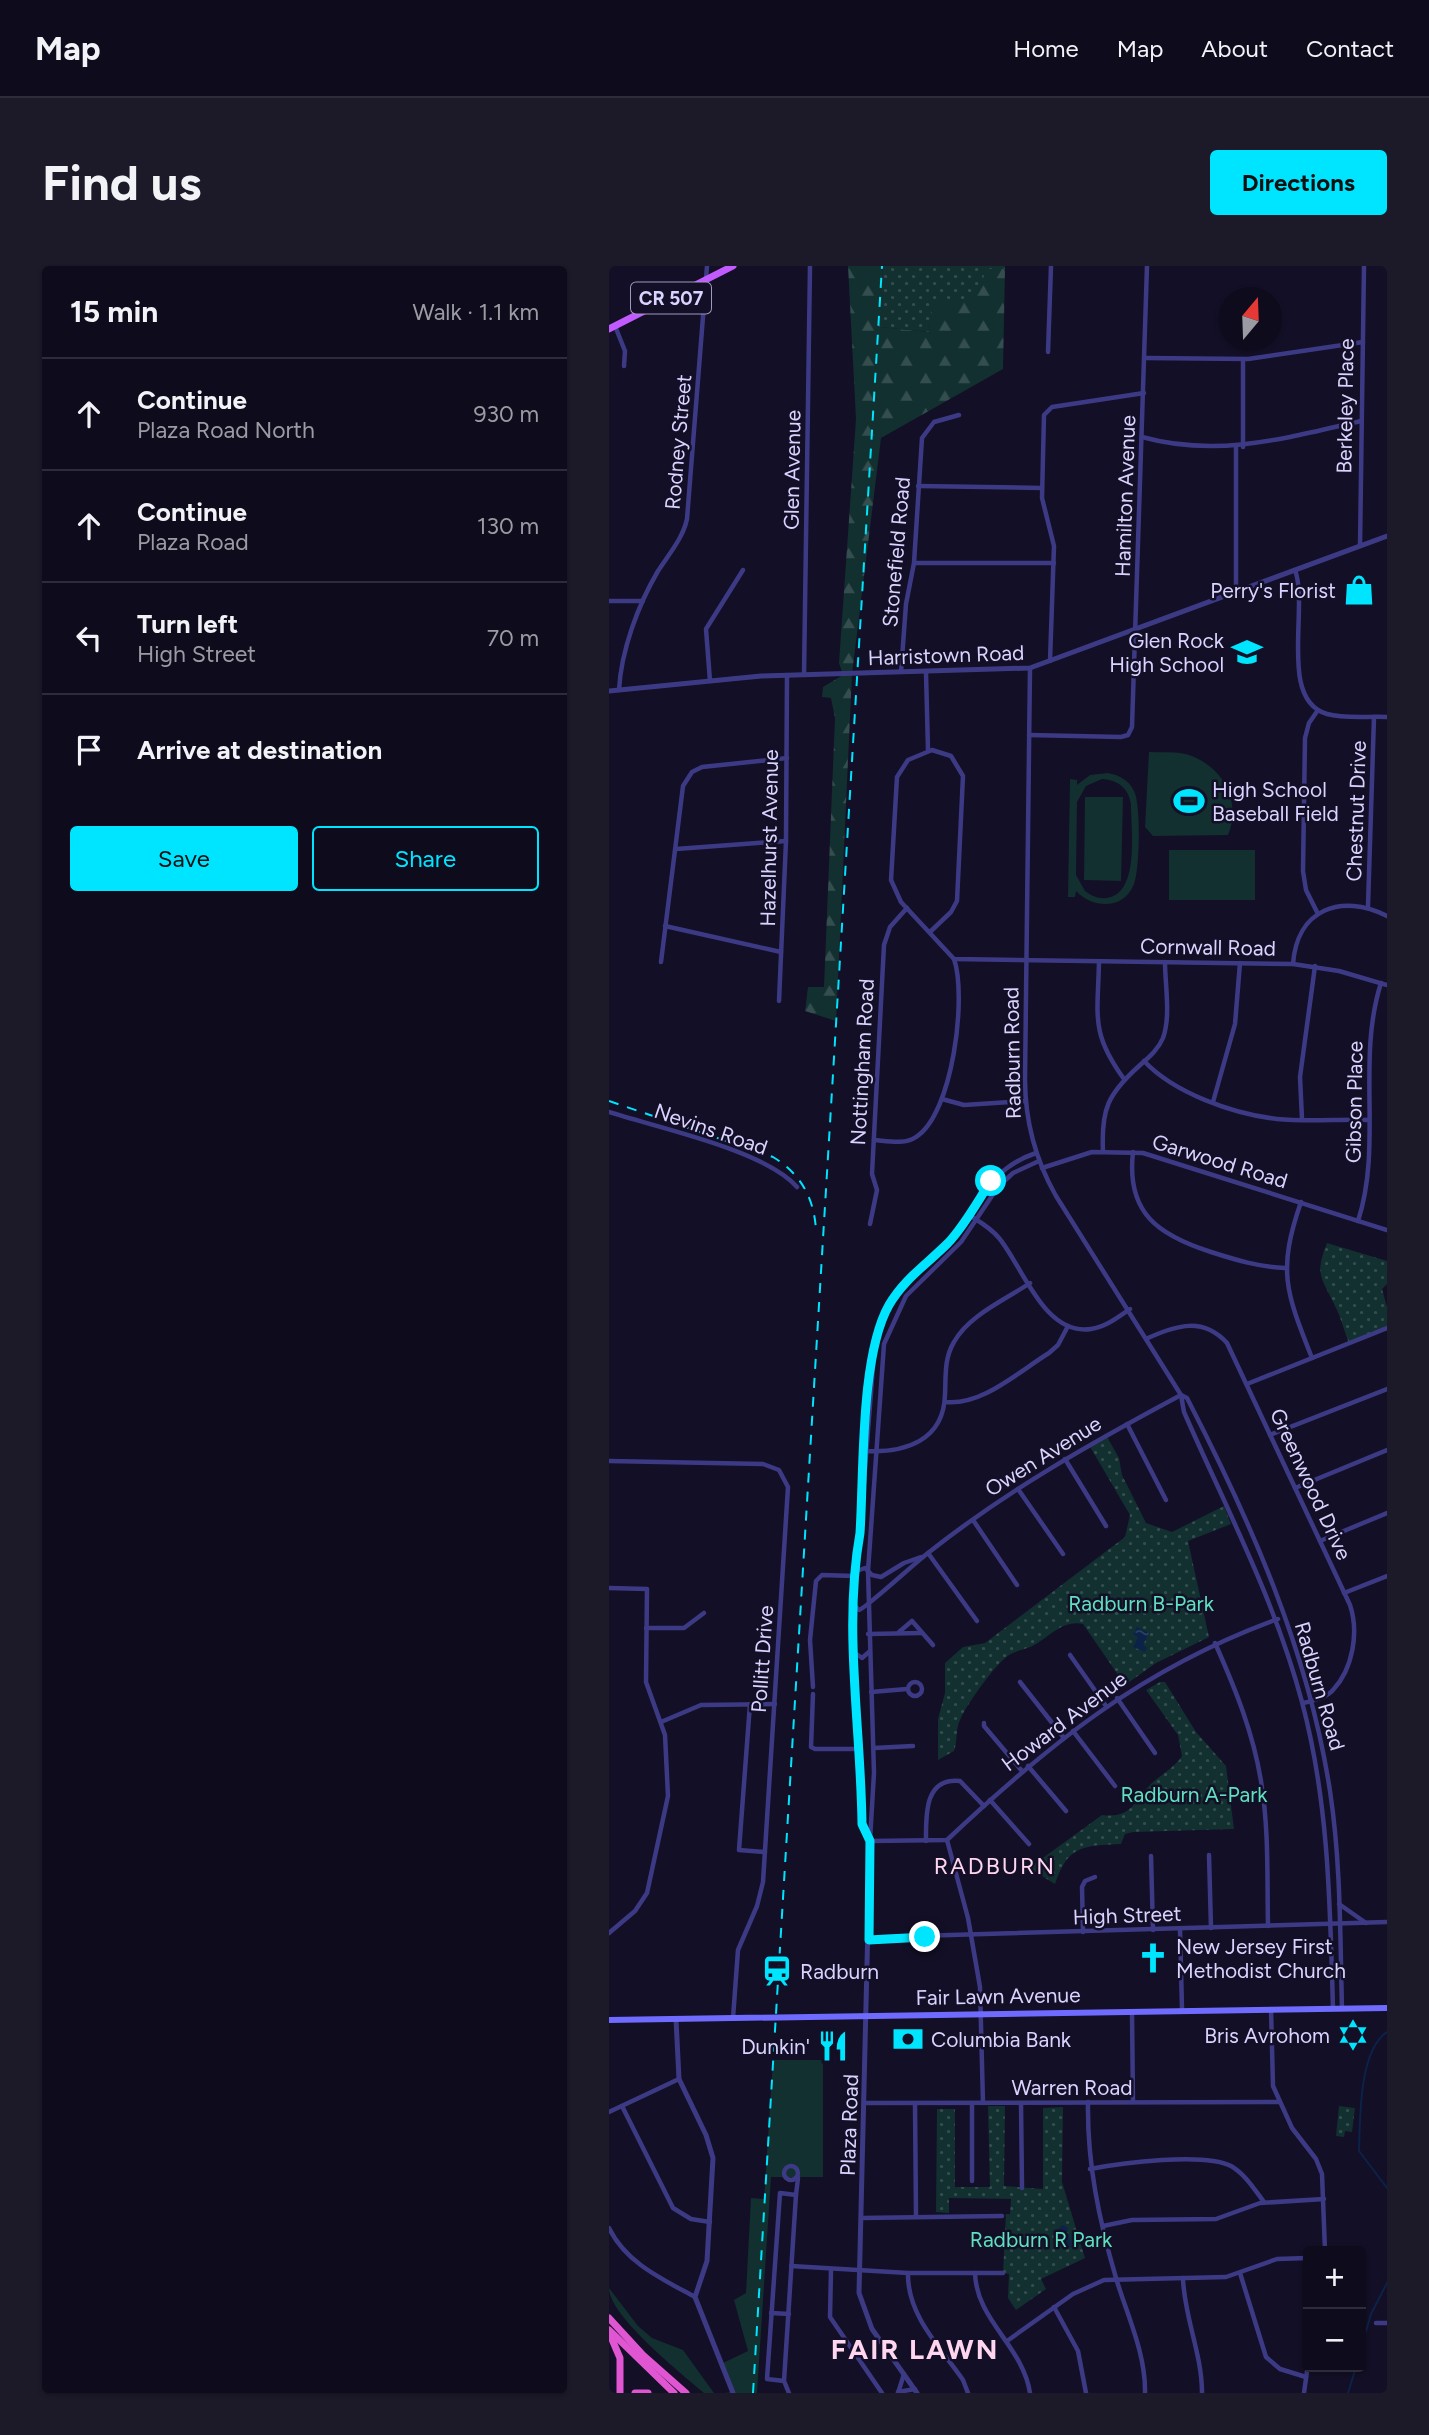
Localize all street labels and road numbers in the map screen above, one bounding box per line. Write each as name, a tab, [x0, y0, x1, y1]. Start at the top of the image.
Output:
road number: CR 507	[631, 282, 711, 314]
street label: Berkeley Place	[1331, 338, 1359, 474]
street label: Rodney Street	[660, 373, 696, 511]
street label: Glen Avenue	[778, 410, 806, 530]
street label: Hamilton Avenue	[1110, 415, 1140, 577]
street label: Stonefield Road	[877, 476, 915, 628]
street label: Harristown Road	[867, 640, 1025, 670]
street label: Chestnut Drive	[1341, 740, 1371, 882]
street label: Hazelhurst Avenue	[755, 749, 783, 927]
street label: Cornwall Road	[1140, 933, 1276, 961]
street label: Nottingham Road	[845, 978, 879, 1146]
street label: Radburn Road	[998, 987, 1026, 1119]
street label: Gibson Place	[1340, 1041, 1368, 1163]
street label: Nevins Road	[651, 1098, 771, 1160]
street label: Garwood Road	[1149, 1129, 1291, 1193]
street label: Greenwood Drive	[1265, 1404, 1357, 1564]
street label: Owen Avenue	[980, 1410, 1106, 1502]
street label: Pollitt Drive	[746, 1604, 778, 1714]
street label: Radburn Road	[1290, 1619, 1350, 1753]
street label: Howard Avenue	[996, 1666, 1132, 1776]
street label: High Street	[1072, 1901, 1182, 1929]
street label: Fair Lawn Avenue	[915, 1982, 1081, 2010]
street label: Plaza Road	[835, 2074, 863, 2176]
street label: Warren Road	[1012, 2075, 1132, 2100]

